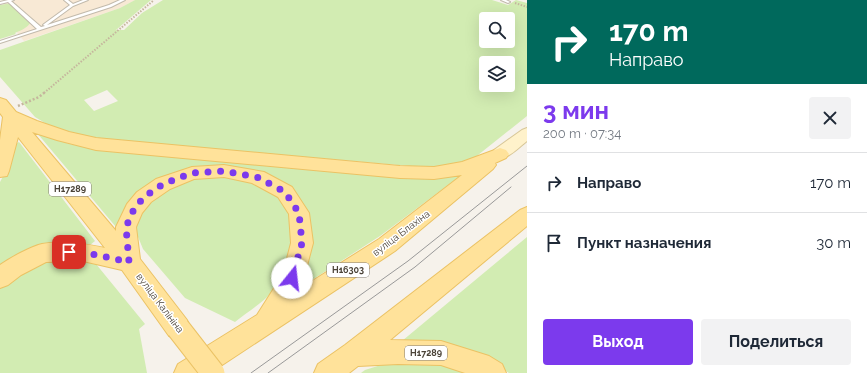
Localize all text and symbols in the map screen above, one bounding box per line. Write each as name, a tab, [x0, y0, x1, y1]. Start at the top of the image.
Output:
map controls	[479, 12, 515, 92]
button: search	[479, 12, 515, 48]
text: 170 m	[609, 15, 689, 48]
icon: right	[543, 16, 595, 68]
text: Направо	[609, 49, 683, 70]
button: layers	[479, 56, 515, 92]
text: 3 мин	[543, 96, 609, 125]
button: close	[809, 97, 851, 139]
text: 200 m · 07:34	[543, 126, 621, 141]
icon: right	[543, 172, 565, 194]
text: Направо	[577, 174, 641, 192]
text: 170 m	[810, 174, 851, 192]
road number: Н17289	[49, 182, 91, 196]
street label: вуліца Блахіна	[370, 208, 432, 258]
icon: arrive	[543, 232, 565, 254]
text: Пункт назначения	[577, 234, 711, 252]
text: 30 m	[816, 234, 851, 252]
pin	[52, 235, 86, 269]
icon: arrive	[58, 241, 80, 263]
position arrow	[271, 257, 313, 299]
road number: Н16303	[327, 263, 369, 277]
street label: вуліца Калініна	[134, 271, 186, 335]
button: Выход	[543, 319, 693, 365]
button: Поделиться	[701, 319, 851, 365]
road number: Н17289	[405, 346, 447, 360]

